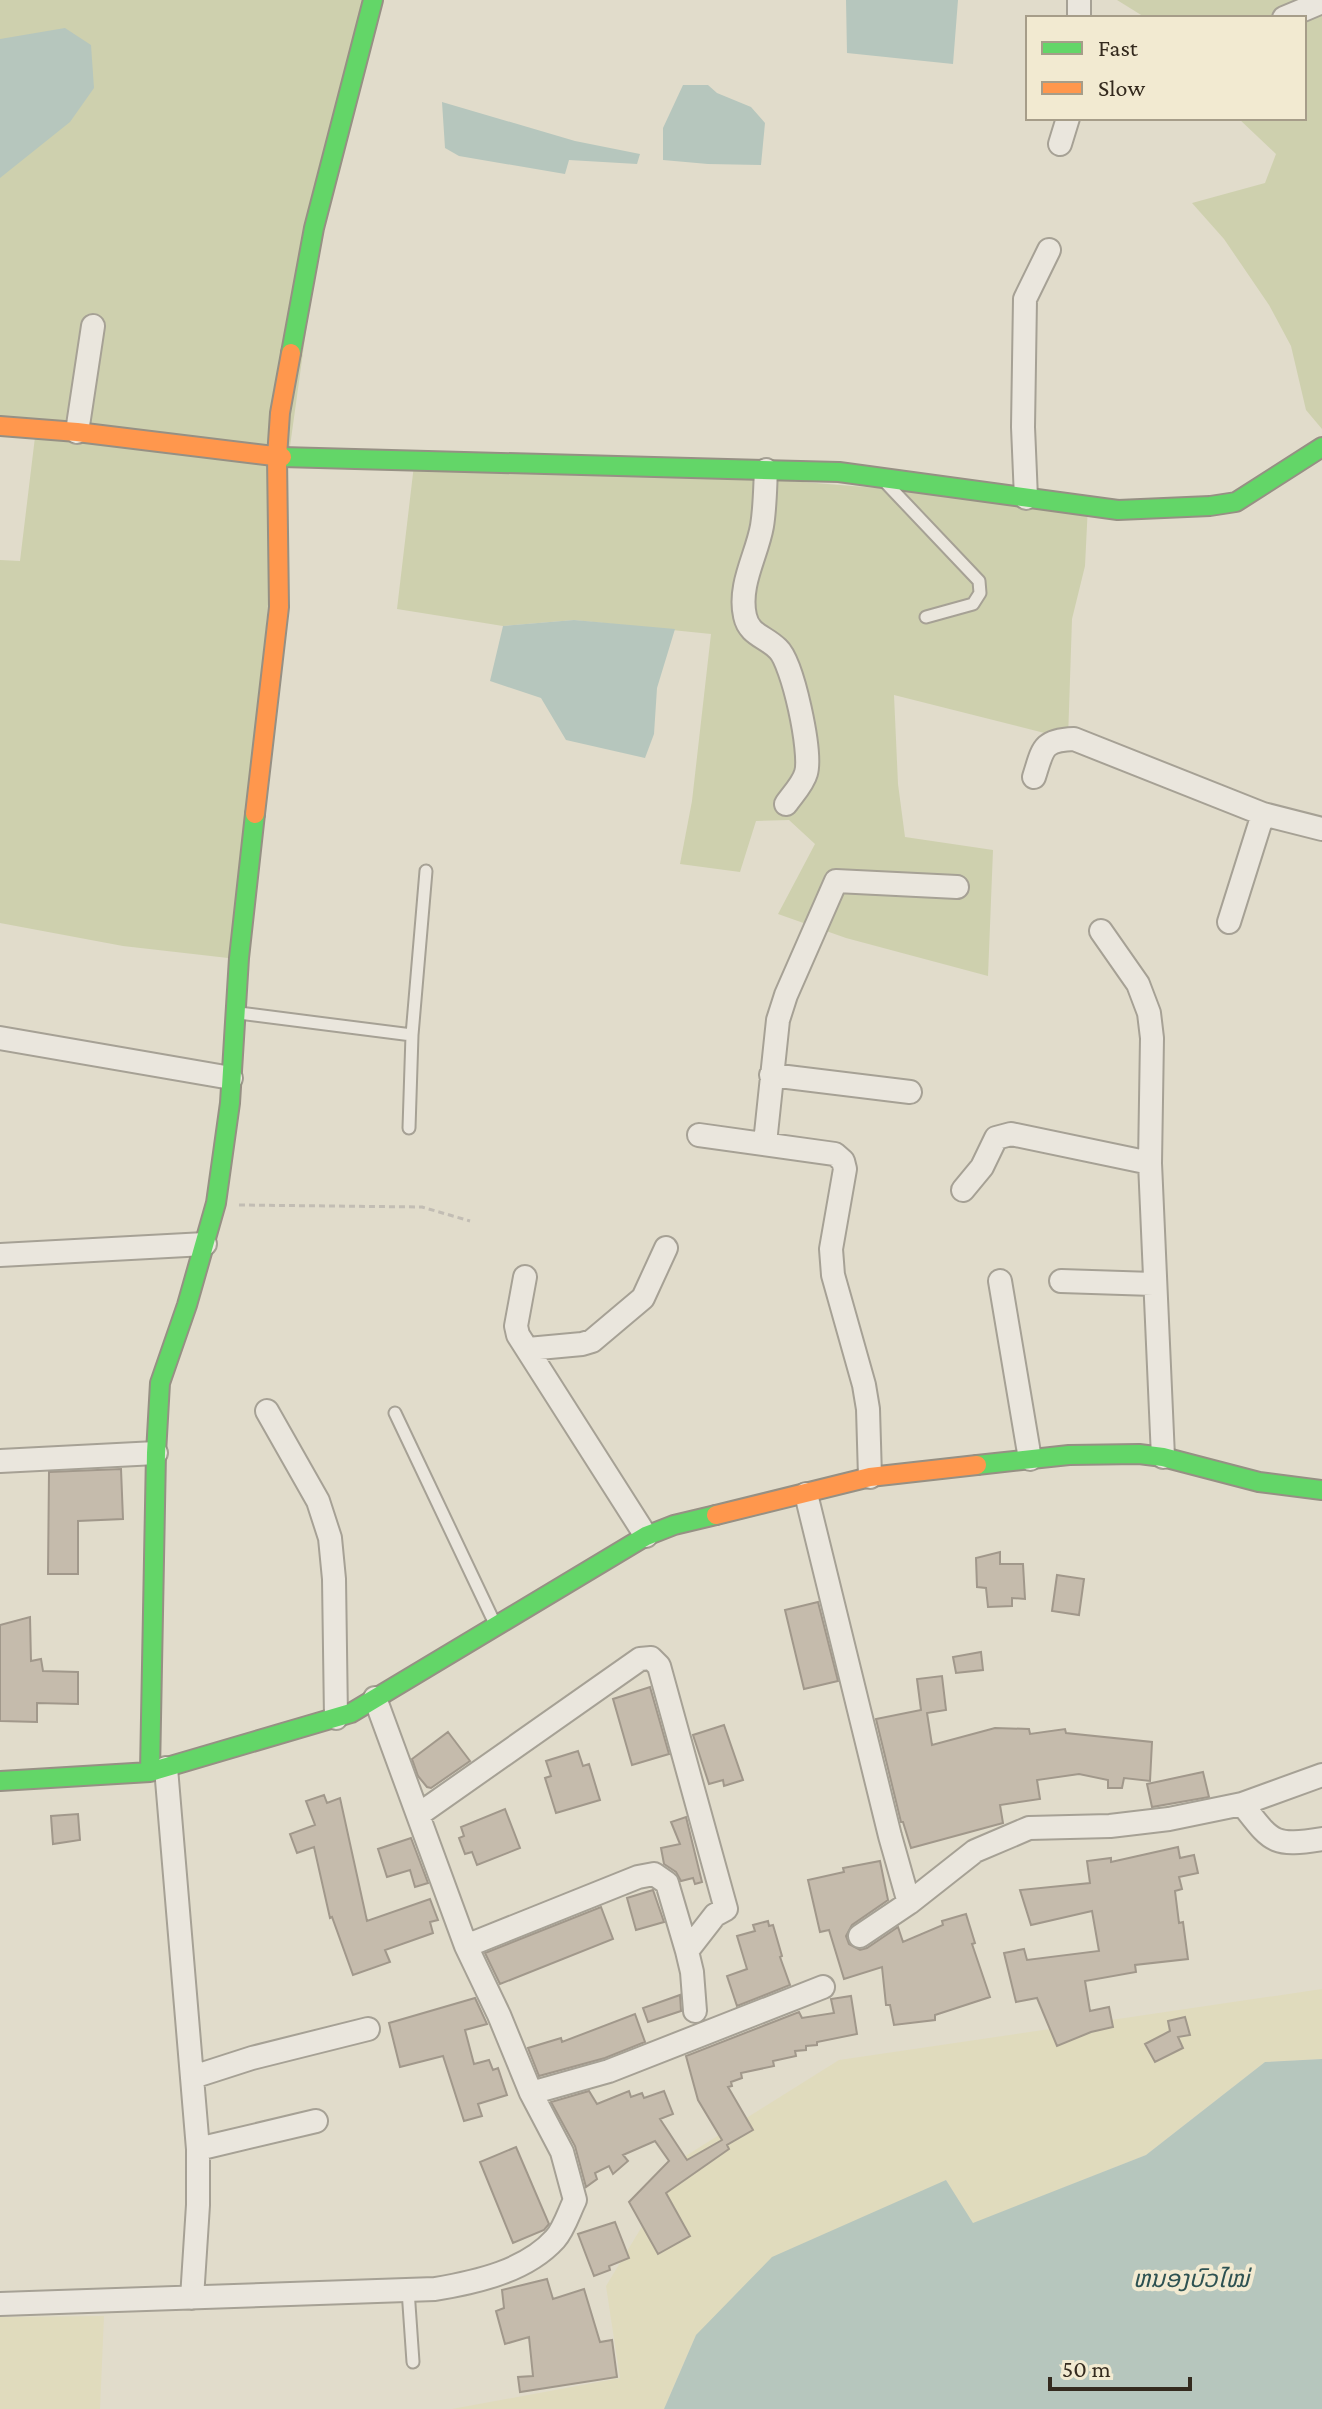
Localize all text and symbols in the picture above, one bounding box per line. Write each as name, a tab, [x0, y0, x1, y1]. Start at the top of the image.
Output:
legend	[1026, 16, 1306, 120]
text: Fast	[1098, 34, 1139, 61]
text: Slow	[1098, 74, 1145, 101]
water label: ຫນອງບົວໄໝ່	[1133, 2265, 1253, 2292]
scale bar	[1050, 2341, 1190, 2391]
text: 50 m	[1062, 2355, 1111, 2382]

